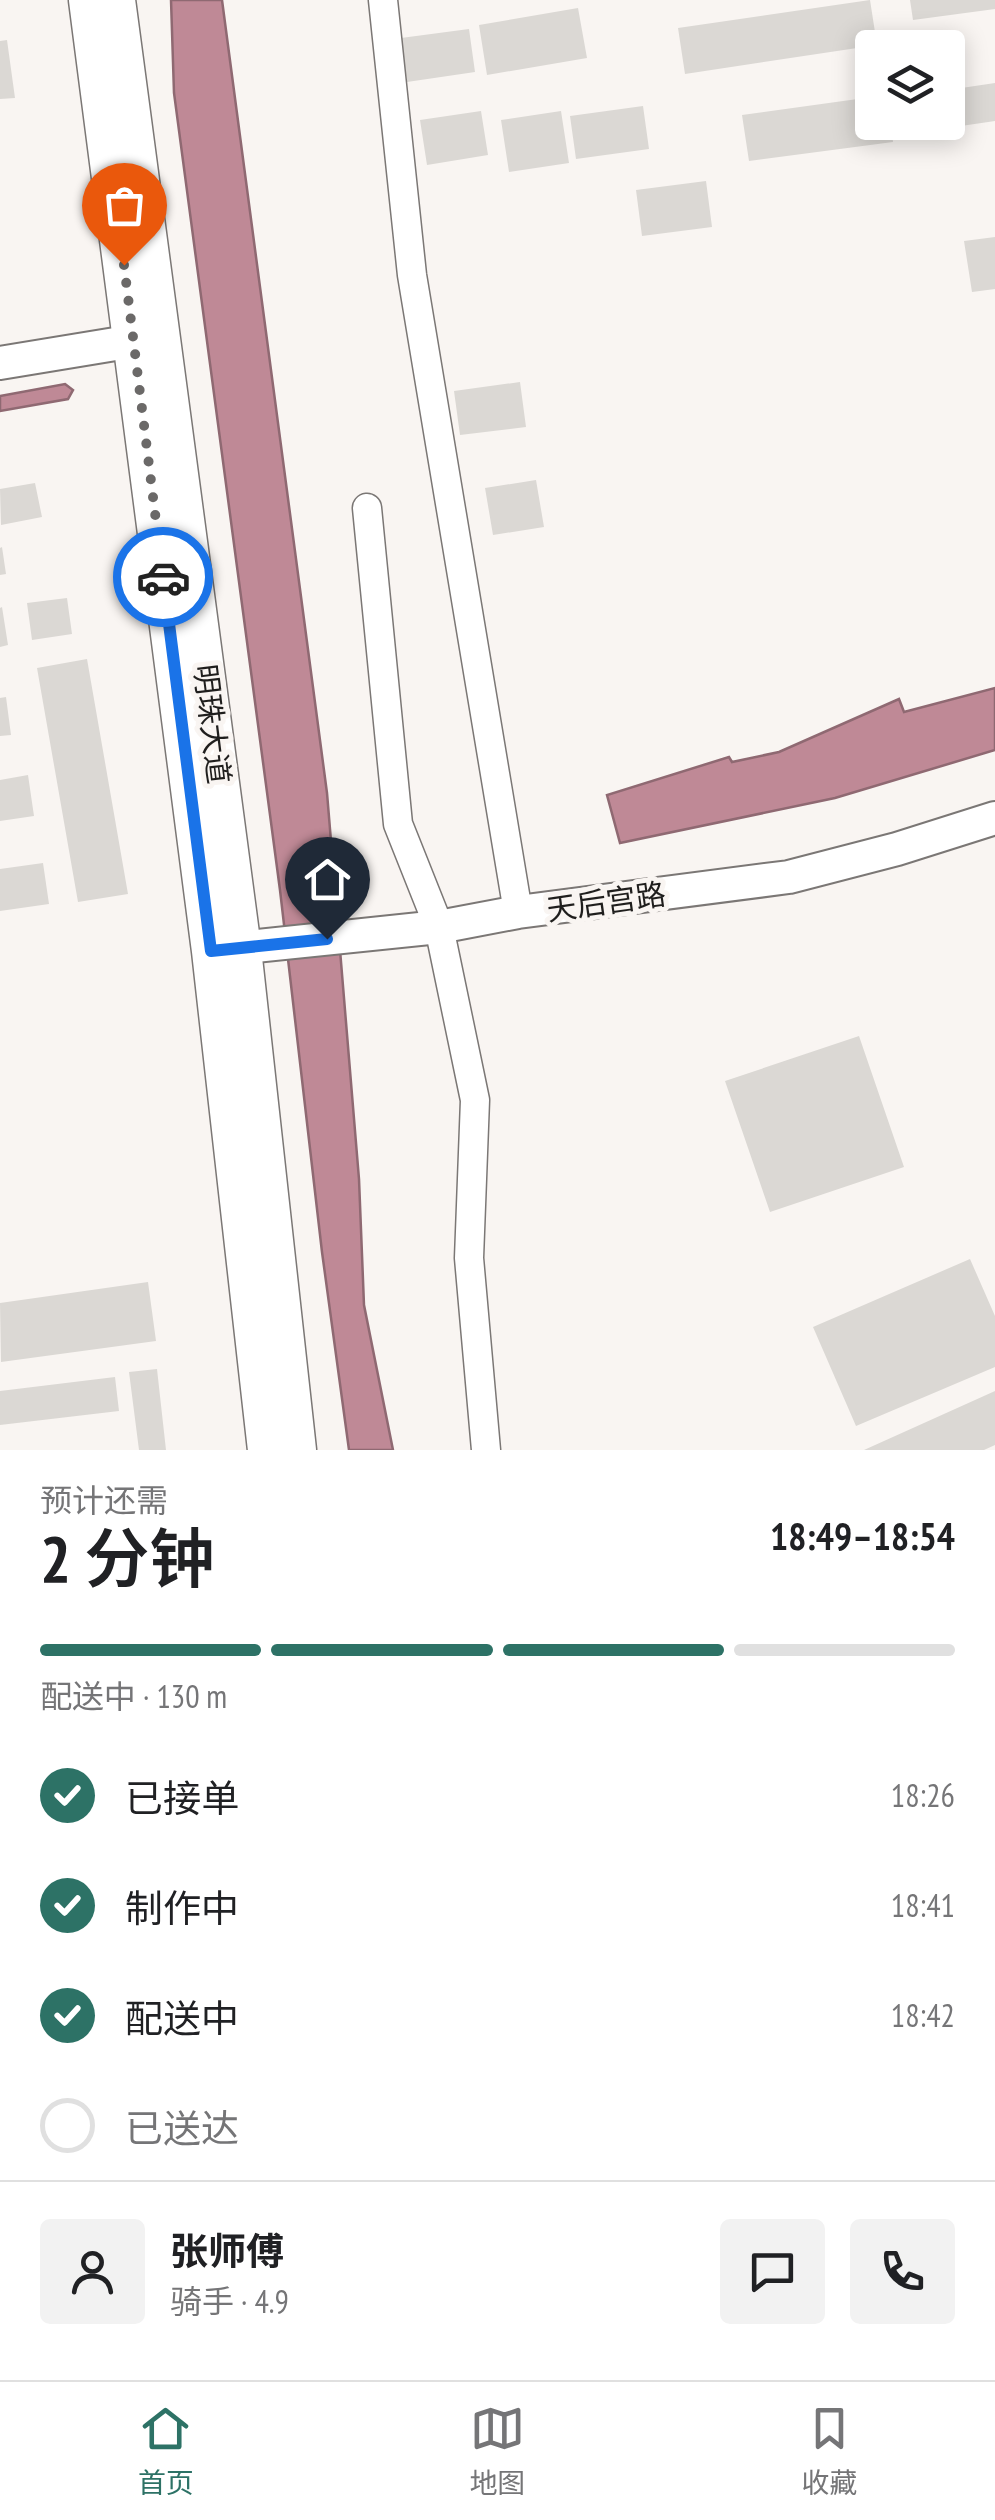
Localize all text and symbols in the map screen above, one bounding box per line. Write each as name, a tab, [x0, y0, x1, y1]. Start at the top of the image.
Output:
map controls	[855, 30, 965, 140]
button: layers	[855, 30, 965, 140]
pin	[82, 163, 167, 266]
icon: bag	[97, 178, 152, 233]
courier	[113, 527, 213, 627]
icon: car	[136, 550, 191, 605]
street label: 明珠大道	[186, 662, 240, 786]
pin	[285, 837, 370, 940]
icon: home	[300, 852, 355, 907]
street label: 天后宫路	[544, 873, 668, 929]
text: 预计还需	[40, 1479, 168, 1521]
text: 18:49–18:54	[770, 1511, 955, 1560]
text: 2 分钟	[40, 1516, 214, 1600]
text: 配送中 · 130 m	[40, 1675, 227, 1717]
icon: check	[40, 1768, 95, 1823]
text: 已接单	[125, 1773, 239, 1822]
text: 18:26	[891, 1774, 955, 1816]
icon: check	[40, 1878, 95, 1933]
text: 制作中	[125, 1883, 239, 1932]
text: 18:41	[891, 1884, 955, 1926]
icon: check	[40, 1988, 95, 2043]
text: 配送中	[125, 1993, 239, 2042]
text: 18:42	[891, 1994, 955, 2036]
text: 已送达	[125, 2103, 239, 2152]
button: person	[40, 2219, 145, 2324]
button: chat	[720, 2219, 825, 2324]
button: phone	[850, 2219, 955, 2324]
text: 张师傅	[170, 2226, 284, 2275]
text: 骑手 · 4.9	[170, 2280, 289, 2322]
tab: 首页	[138, 2401, 194, 2501]
tab: 地图	[469, 2401, 525, 2501]
tab: 收藏	[801, 2401, 857, 2501]

